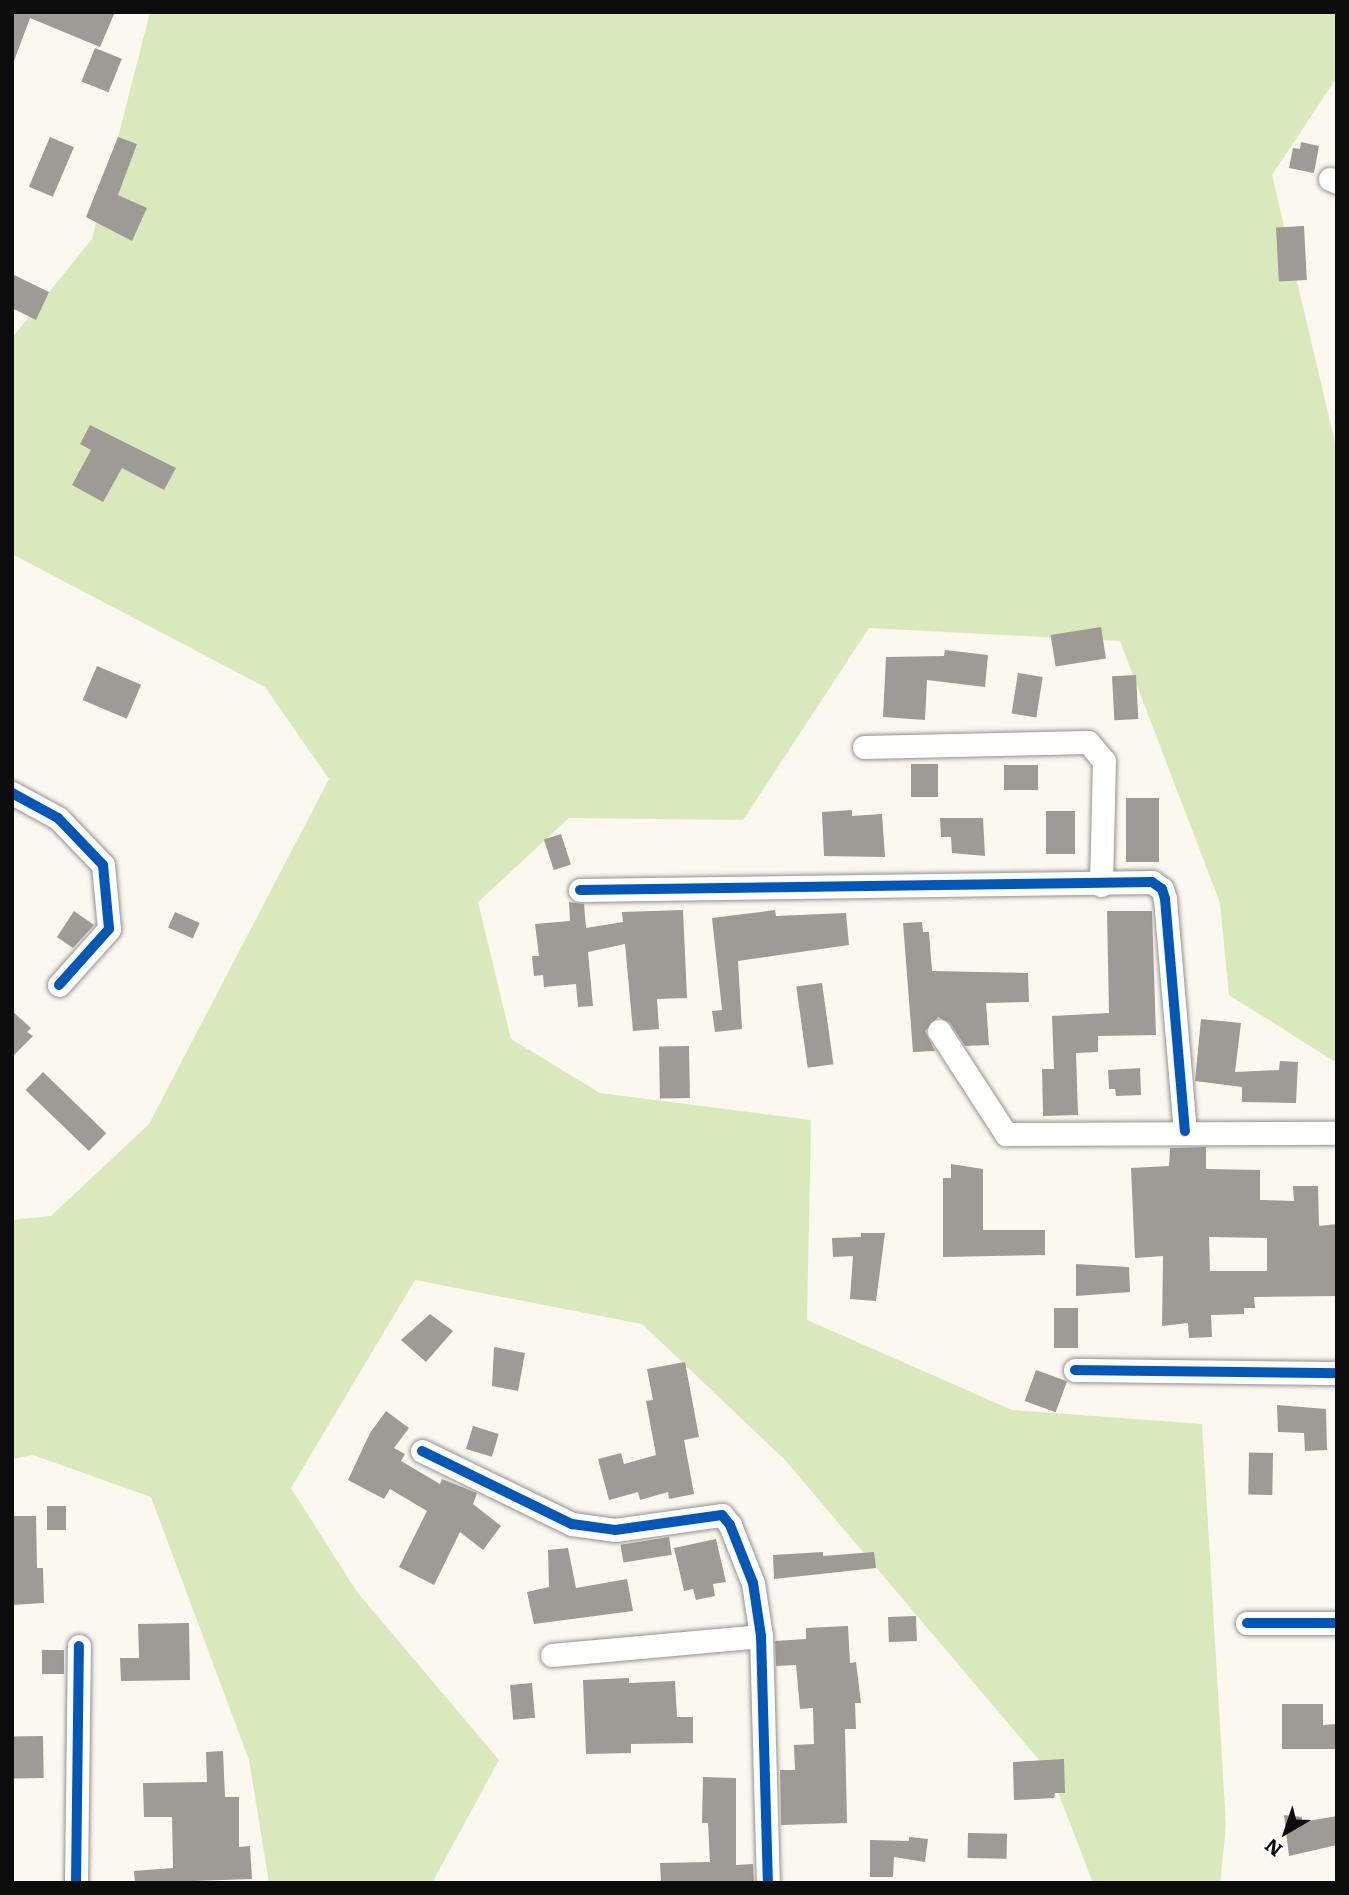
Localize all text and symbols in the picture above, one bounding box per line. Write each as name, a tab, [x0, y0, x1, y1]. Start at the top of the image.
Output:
north arrow	[1251, 1797, 1321, 1867]
text: N	[1258, 1832, 1288, 1864]

